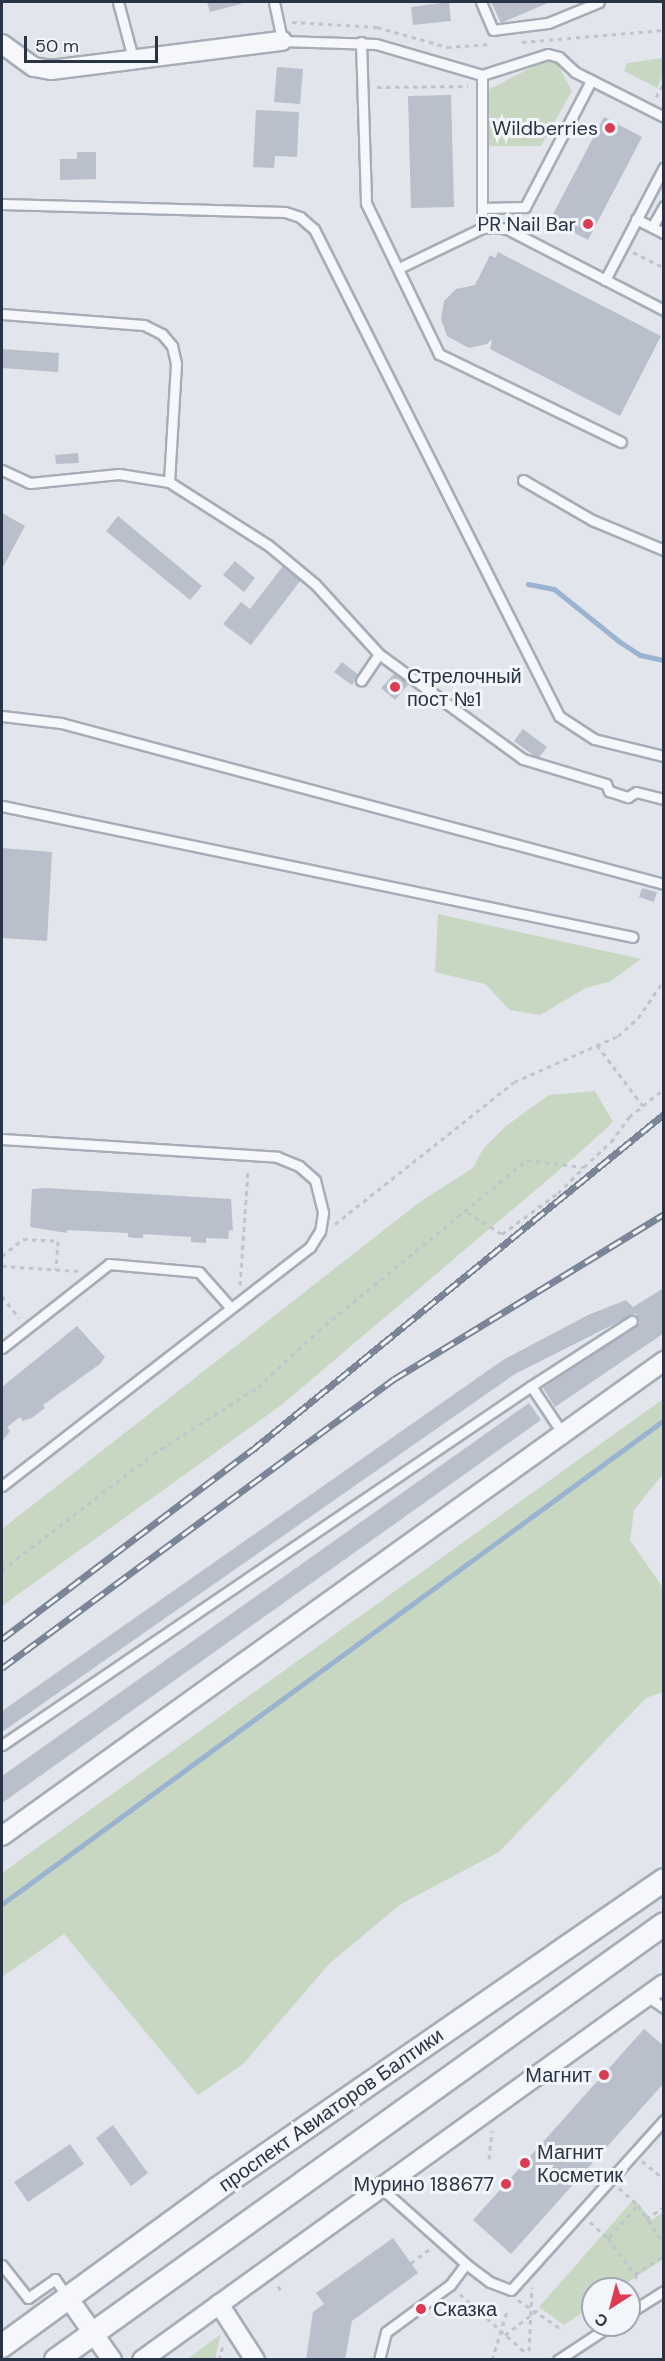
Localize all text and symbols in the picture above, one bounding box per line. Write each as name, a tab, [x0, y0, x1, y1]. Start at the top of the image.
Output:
scale bar	[27, 24, 160, 62]
text: 50 m	[35, 34, 79, 58]
place label: Wildberries	[492, 116, 598, 140]
marker: Wildberries	[603, 121, 617, 135]
place label: PR Nail Bar	[478, 212, 576, 236]
marker: PR Nail Bar	[581, 217, 595, 231]
place label: Стрелочный пост №1	[407, 664, 522, 711]
marker: Стрелочный пост №1	[388, 680, 402, 694]
street label: проспект Авиаторов Балтики	[214, 2023, 448, 2197]
place label: Магнит	[525, 2063, 592, 2087]
marker: Магнит	[597, 2068, 611, 2082]
place label: Магнит Косметик	[537, 2140, 623, 2187]
marker: Магнит Косметик	[518, 2156, 532, 2170]
place label: Мурино 188677	[354, 2172, 494, 2196]
marker: Мурино 188677	[499, 2177, 513, 2191]
north arrow	[581, 2277, 641, 2337]
place label: Сказка	[433, 2297, 497, 2321]
marker: Сказка	[414, 2302, 428, 2316]
text: С	[590, 2308, 612, 2332]

